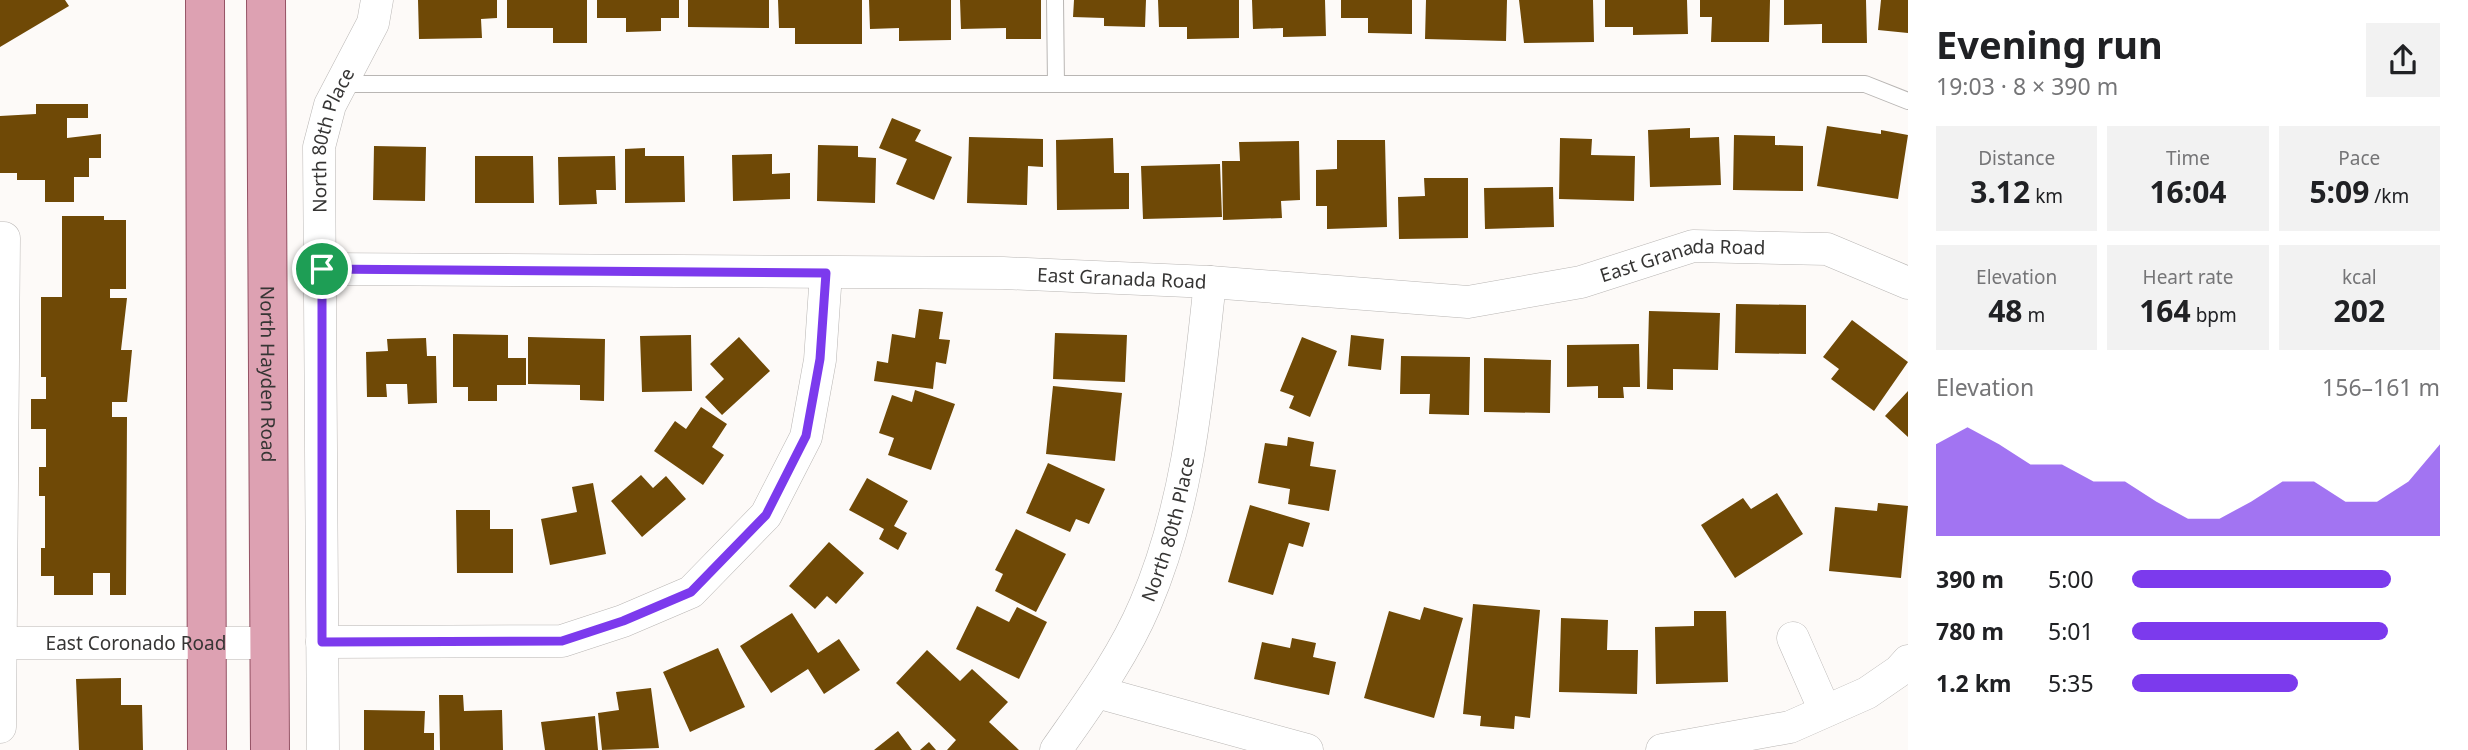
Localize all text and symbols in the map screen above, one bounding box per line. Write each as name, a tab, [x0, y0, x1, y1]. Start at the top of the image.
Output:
text: Evening run	[1936, 18, 2163, 70]
button: share	[2366, 23, 2440, 97]
street label: North 80th Place	[306, 63, 360, 213]
text: 19:03 · 8 × 390 m	[1936, 70, 2118, 102]
text: Distance	[1978, 145, 2055, 171]
text: Time	[2166, 145, 2210, 171]
text: Pace	[2338, 145, 2380, 171]
text: 3.12	[1970, 171, 2030, 212]
text: 16:04	[2149, 171, 2227, 212]
text: 5:09	[2309, 171, 2369, 212]
text: km	[2030, 183, 2063, 209]
text: /km	[2369, 183, 2409, 209]
street label: East Granada Road	[1597, 233, 1766, 288]
pin	[292, 239, 352, 299]
icon: arrive	[303, 250, 341, 288]
street label: East Granada Road	[1037, 261, 1207, 295]
text: Elevation	[1976, 264, 2057, 290]
text: Heart rate	[2143, 264, 2233, 290]
text: kcal	[2342, 264, 2377, 290]
street label: North Hayden Road	[255, 286, 281, 462]
text: 48	[1988, 290, 2022, 331]
text: 164	[2139, 290, 2191, 331]
text: 202	[2334, 290, 2385, 331]
text: m	[2022, 302, 2045, 328]
text: bpm	[2191, 302, 2237, 328]
text: Elevation	[1936, 371, 2034, 403]
text: 156–161 m	[2322, 371, 2440, 403]
street label: North 80th Place	[1135, 455, 1200, 606]
text: 390 m	[1936, 563, 2004, 595]
text: 5:00	[2048, 563, 2094, 595]
text: 780 m	[1936, 615, 2004, 647]
text: 5:01	[2048, 615, 2094, 647]
street label: East Coronado Road	[46, 630, 226, 656]
text: 1.2 km	[1936, 667, 2011, 699]
text: 5:35	[2048, 667, 2094, 699]

